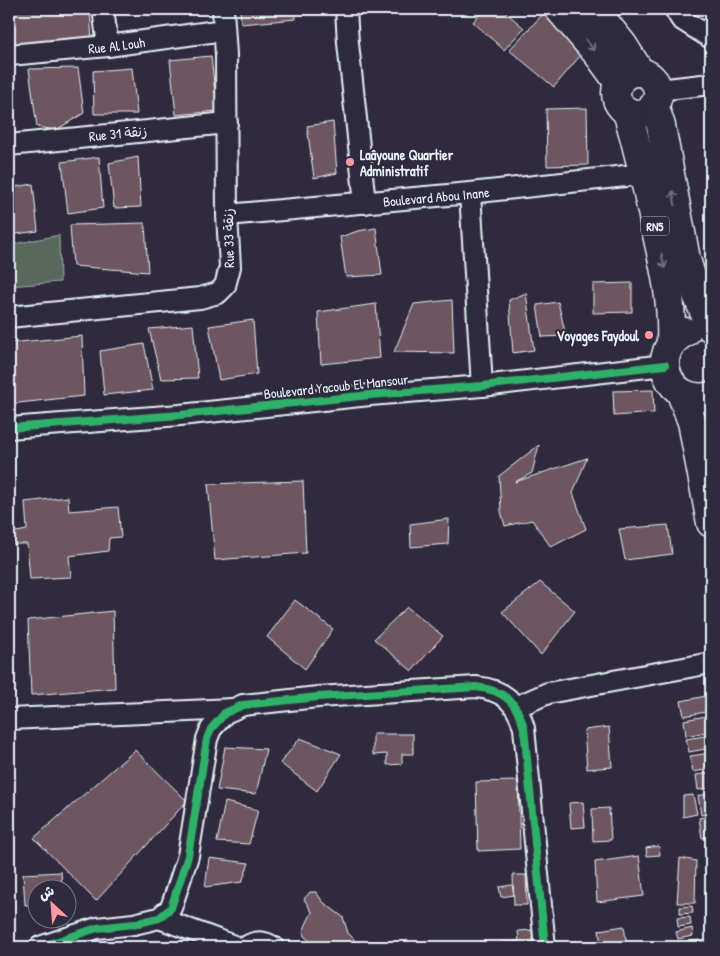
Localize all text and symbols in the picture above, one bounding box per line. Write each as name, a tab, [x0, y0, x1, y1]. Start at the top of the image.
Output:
street label: Rue Al Louh	[87, 32, 146, 57]
one-way arrow	[585, 38, 596, 51]
street label: Rue 31 زنقة	[88, 121, 148, 145]
place label: Laâyoune Quartier Administratif	[360, 145, 454, 180]
marker: Laâyoune Quartier Administratif	[344, 156, 356, 168]
street label: Boulevard Abou Inane	[382, 181, 491, 210]
one-way arrow	[669, 190, 679, 206]
street label: Rue 33 زنقة	[218, 208, 238, 268]
road number: RN5	[641, 217, 669, 236]
one-way arrow	[659, 252, 668, 268]
place label: Voyages Faydoul	[557, 326, 639, 347]
marker: Voyages Faydoul	[643, 329, 655, 341]
street label: Boulevard Yacoub El Mansour	[263, 369, 410, 403]
north arrow	[28, 878, 78, 928]
text: ش	[35, 880, 57, 904]

